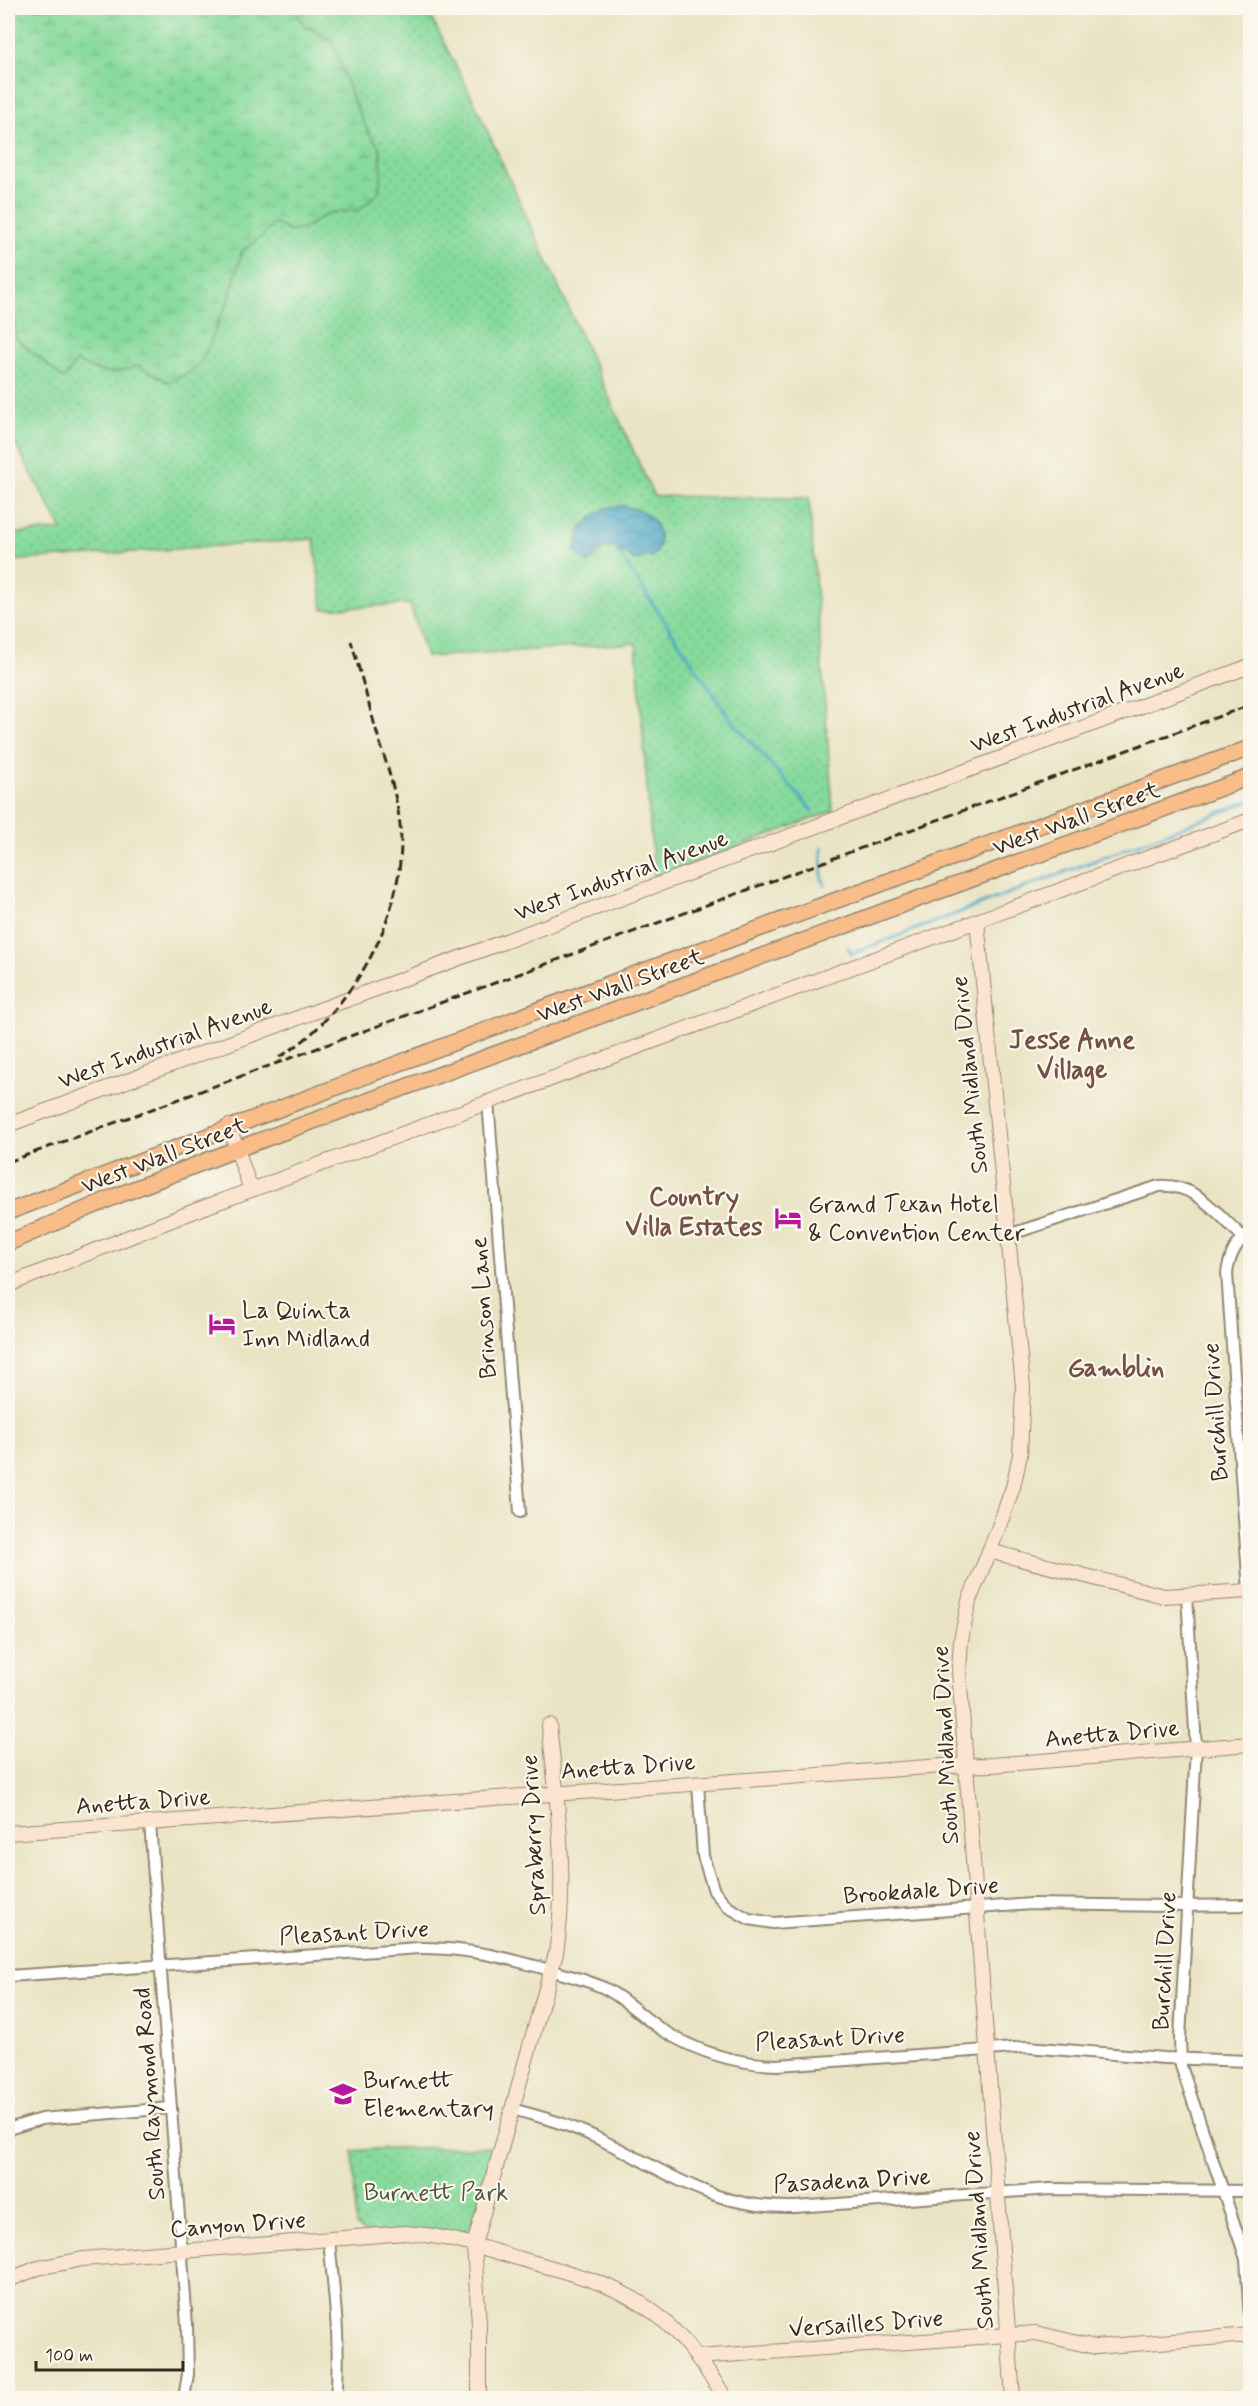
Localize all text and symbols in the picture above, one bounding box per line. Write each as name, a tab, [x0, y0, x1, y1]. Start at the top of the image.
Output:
street label: West Industrial Avenue	[966, 655, 1189, 762]
street label: West Wall Street	[989, 775, 1164, 864]
street label: West Industrial Avenue	[510, 823, 733, 930]
street label: West Wall Street	[533, 942, 708, 1031]
street label: South Midland Drive	[945, 974, 996, 1175]
street label: West Industrial Avenue	[54, 991, 277, 1098]
district label: Jesse Anne Village	[1009, 1024, 1135, 1089]
street label: West Wall Street	[77, 1110, 252, 1202]
district label: Country Villa Estates	[625, 1181, 763, 1245]
place label: Grand Texan Hotel & Convention Center	[808, 1190, 1025, 1249]
hotel icon: Grand Texan Hotel & Convention Center	[773, 1203, 803, 1233]
street label: Brinson Lane	[464, 1236, 505, 1380]
place label: La Quinta Inn Midland	[242, 1296, 370, 1355]
hotel icon: La Quinta Inn Midland	[207, 1309, 237, 1339]
street label: Burchill Drive	[1196, 1341, 1237, 1482]
district label: Gamblin	[1068, 1352, 1164, 1386]
street label: South Midland Drive	[926, 1645, 967, 1845]
street label: Anetta Drive	[1044, 1713, 1181, 1756]
street label: Anetta Drive	[560, 1747, 697, 1788]
street label: Spraberry Drive	[515, 1754, 554, 1916]
street label: Anetta Drive	[75, 1782, 212, 1823]
street label: Brookdale Drive	[842, 1871, 1000, 1912]
street label: Burchill Drive	[1146, 1891, 1185, 2031]
street label: Pleasant Drive	[278, 1914, 430, 1953]
street label: South Raymond Road	[128, 1987, 173, 2201]
street label: Pleasant Drive	[754, 2020, 906, 2059]
place label: Burnett Elementary	[363, 2066, 494, 2125]
school or university icon: Burnett Elementary	[328, 2079, 358, 2109]
street label: South Midland Drive	[957, 2130, 1002, 2330]
street label: Pasadena Drive	[773, 2162, 931, 2201]
park label: Burnett Park	[364, 2178, 508, 2209]
street label: Canyon Drive	[169, 2205, 307, 2246]
street label: Versailles Drive	[788, 2304, 944, 2345]
scale bar	[36, 2334, 183, 2372]
text: 100 m	[45, 2344, 93, 2368]

